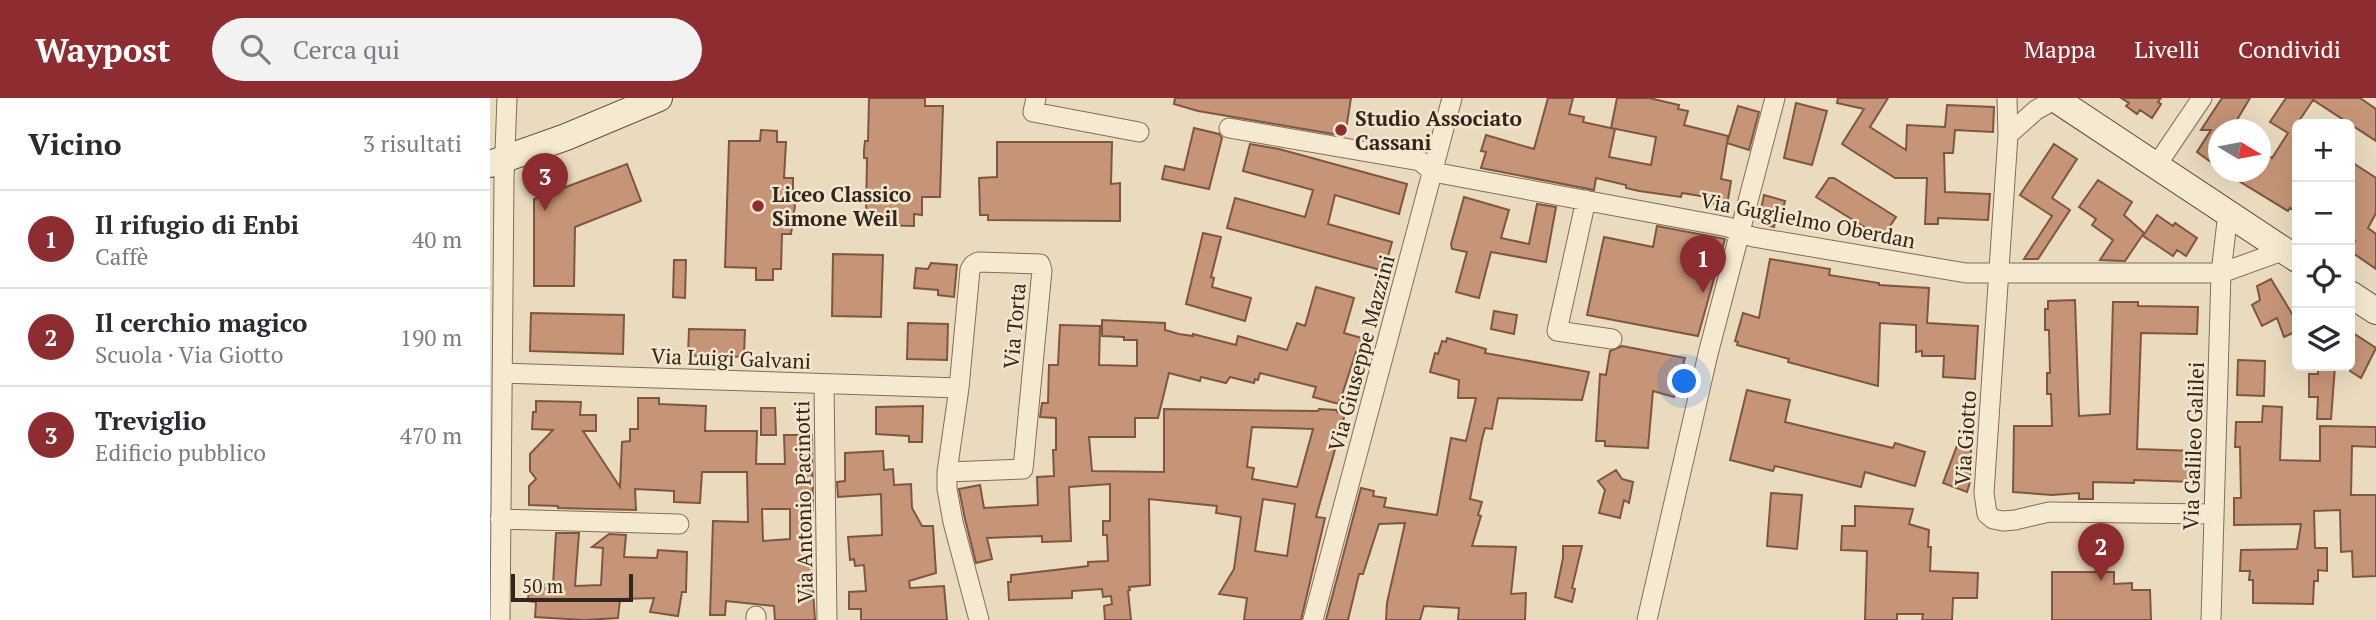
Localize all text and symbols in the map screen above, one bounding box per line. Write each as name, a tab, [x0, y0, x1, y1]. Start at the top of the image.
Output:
search box	[212, 18, 702, 81]
text: Waypost	[35, 28, 170, 71]
icon: search	[236, 30, 274, 68]
text: Cerca qui	[292, 32, 400, 66]
text: Mappa	[2024, 33, 2096, 65]
text: Livelli	[2134, 33, 2200, 65]
text: Condividi	[2238, 33, 2341, 65]
place label: Studio Associato Cassani	[1355, 104, 1522, 156]
north arrow	[2208, 119, 2271, 182]
map controls	[2292, 119, 2355, 371]
button: +	[2292, 119, 2355, 182]
marker: Studio Associato Cassani	[1333, 122, 1349, 138]
text: Vicino	[28, 124, 122, 164]
text: 3 risultati	[363, 128, 462, 159]
pin: 3	[522, 153, 568, 211]
place label: Liceo Classico Simone Weil	[772, 180, 911, 232]
button: −	[2292, 182, 2355, 245]
street label: Via Guglielmo Oberdan	[1698, 185, 1919, 255]
marker: Liceo Classico Simone Weil	[750, 198, 766, 214]
text: Il rifugio di Enbi	[95, 207, 299, 241]
text: 1	[45, 224, 58, 255]
text: 40 m	[412, 224, 462, 255]
pin: 1	[1680, 235, 1726, 293]
text: Caffè	[95, 241, 148, 272]
button: locate	[2292, 245, 2355, 308]
street label: Via Giuseppe Mazzini	[1321, 252, 1401, 454]
street label: Via Torta	[996, 281, 1032, 370]
text: Il cerchio magico	[95, 305, 307, 339]
button: layers	[2292, 308, 2355, 371]
text: 2	[45, 322, 58, 353]
text: 190 m	[400, 322, 462, 353]
text: Scuola · Via Giotto	[95, 339, 283, 370]
street label: Via Luigi Galvani	[650, 341, 812, 375]
street label: Via Galileo Galilei	[2176, 361, 2210, 531]
your location	[1667, 364, 1701, 398]
street label: Via Giotto	[1948, 389, 1982, 487]
street label: Via Antonio Pacinotti	[787, 400, 819, 604]
text: Treviglio	[95, 403, 206, 437]
text: 3	[45, 420, 58, 451]
text: 470 m	[400, 420, 462, 451]
text: Edificio pubblico	[95, 437, 266, 468]
pin: 2	[2078, 523, 2124, 581]
scale bar	[511, 571, 634, 603]
text: 50 m	[522, 573, 563, 598]

